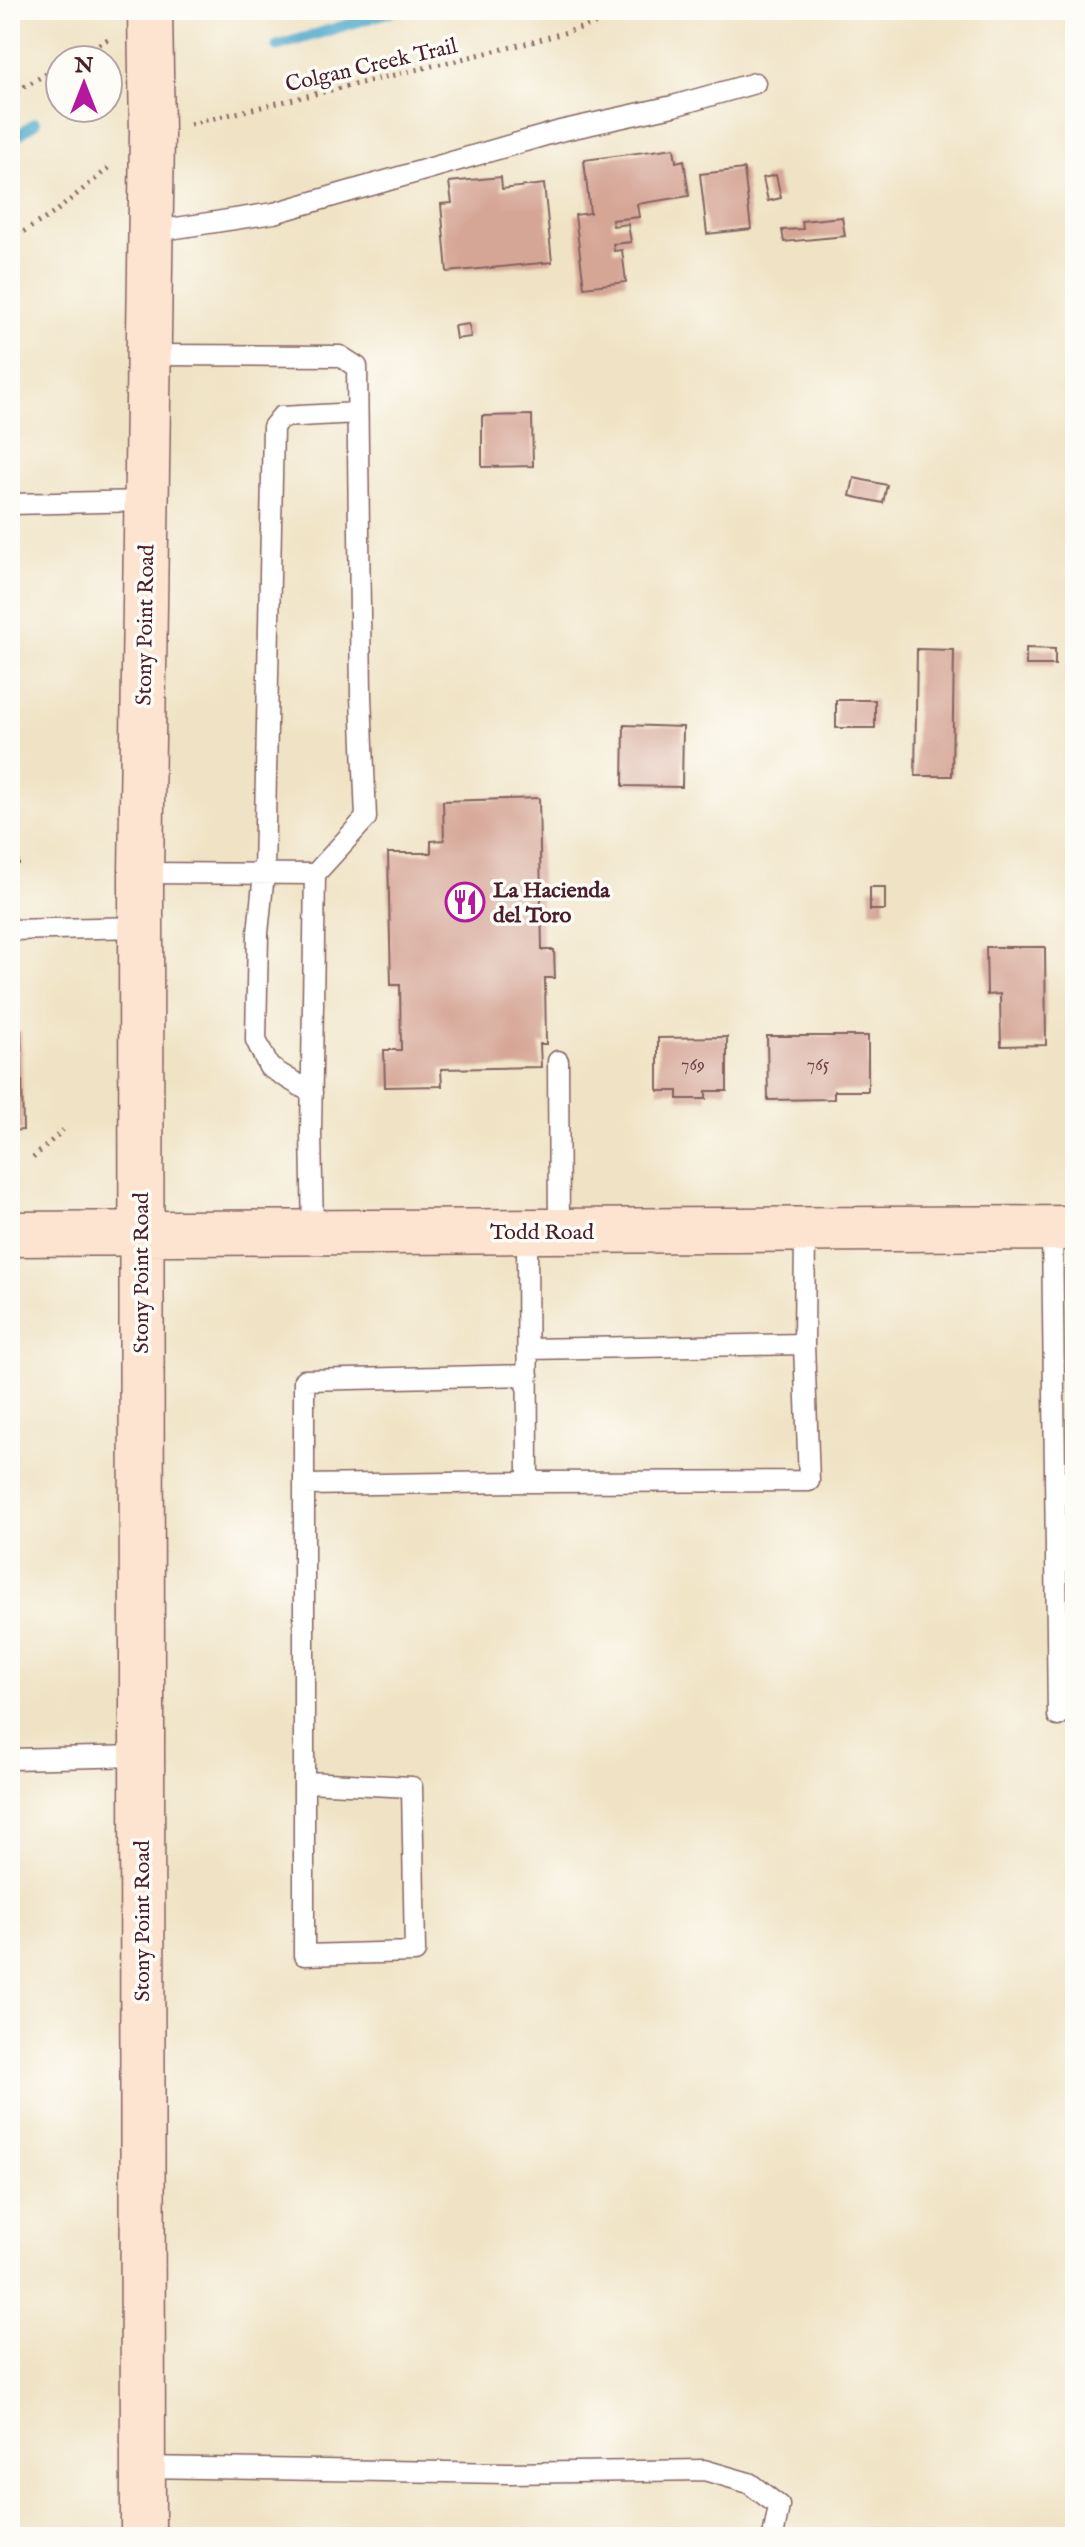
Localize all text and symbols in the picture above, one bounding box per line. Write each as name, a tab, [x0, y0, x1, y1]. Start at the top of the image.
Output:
street label: Colgan Creek Trail	[283, 33, 460, 99]
north arrow	[44, 44, 124, 124]
text: N	[73, 52, 94, 80]
street label: Stony Point Road	[131, 544, 161, 706]
place label: La Hacienda del Toro	[493, 877, 610, 930]
restaurant icon: La Hacienda del Toro	[444, 881, 486, 923]
house number: 769	[681, 1054, 705, 1077]
house number: 765	[807, 1054, 830, 1077]
street label: Stony Point Road	[128, 1192, 156, 1354]
street label: Todd Road	[490, 1219, 594, 1247]
street label: Stony Point Road	[129, 1840, 157, 2002]

